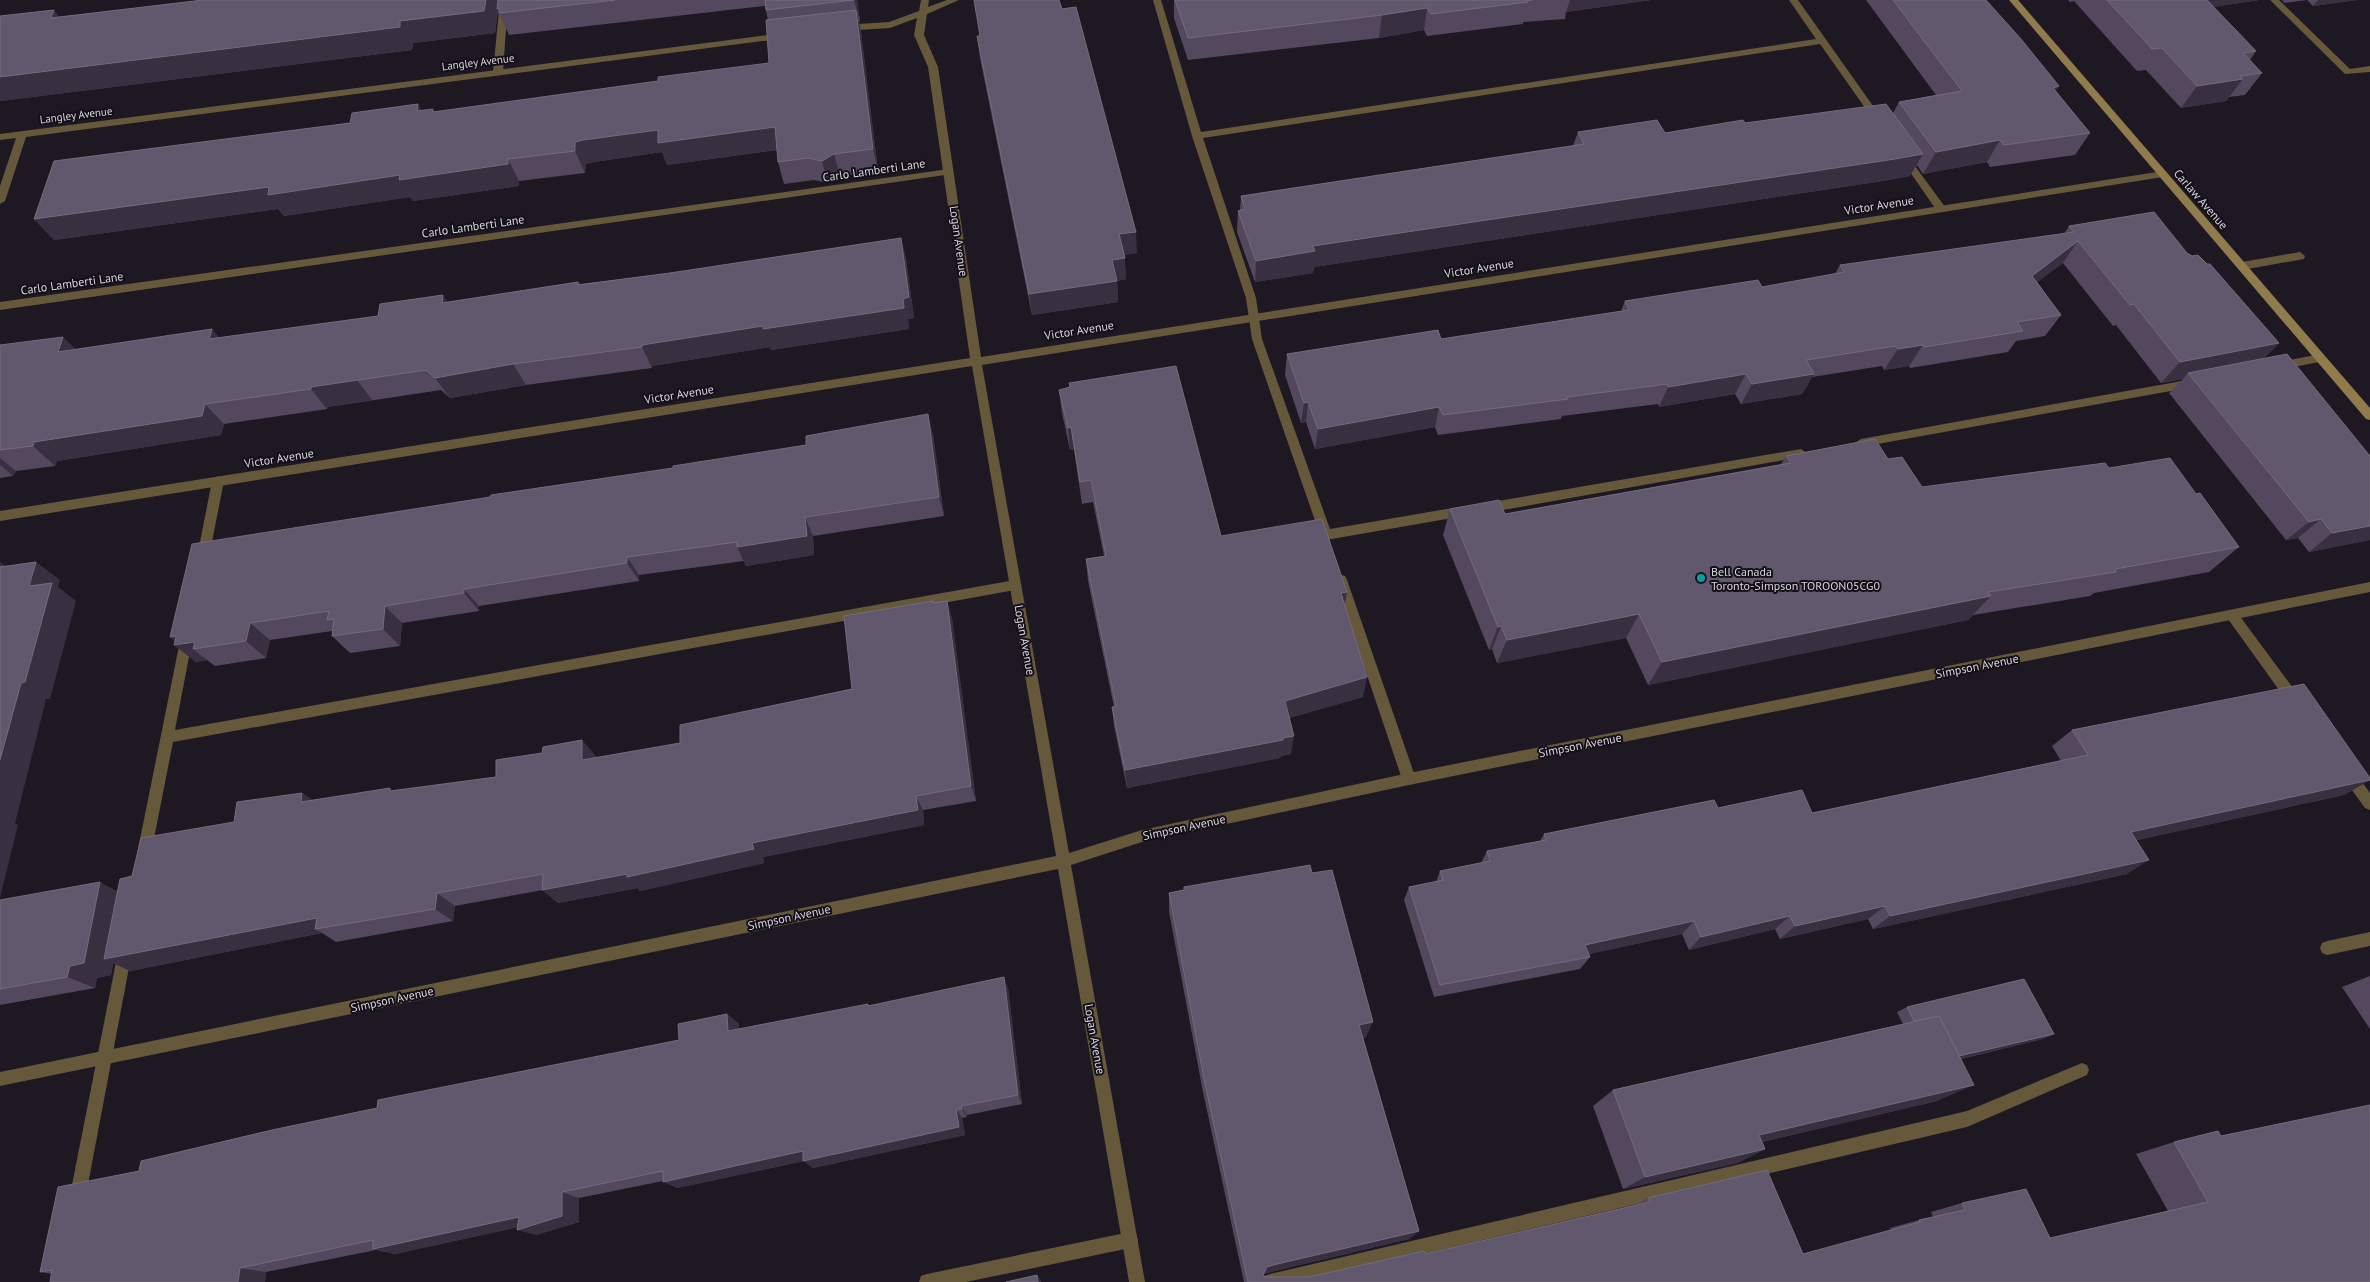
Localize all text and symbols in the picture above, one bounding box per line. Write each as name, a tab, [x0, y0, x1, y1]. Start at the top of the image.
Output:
street label: Langley Avenue	[441, 51, 516, 73]
street label: Langley Avenue	[39, 104, 114, 126]
street label: Carlo Lamberti Lane	[822, 155, 926, 185]
street label: Carlaw Avenue	[2171, 166, 2231, 232]
street label: Victor Avenue	[1842, 192, 1915, 218]
street label: Logan Avenue	[947, 205, 971, 277]
street label: Carlo Lamberti Lane	[421, 211, 525, 241]
street label: Victor Avenue	[1442, 255, 1515, 281]
street label: Carlo Lamberti Lane	[20, 268, 124, 298]
street label: Victor Avenue	[1042, 317, 1115, 343]
street label: Victor Avenue	[642, 381, 715, 407]
street label: Victor Avenue	[242, 445, 315, 471]
place label: Bell Canada Toronto-Simpson TOROON05CG0	[1711, 564, 1880, 593]
marker: Bell Canada Toronto-Simpson TOROON05CG0	[1695, 572, 1707, 584]
street label: Logan Avenue	[1011, 604, 1039, 676]
street label: Simpson Avenue	[1934, 651, 2020, 681]
street label: Simpson Avenue	[1537, 730, 1623, 760]
street label: Simpson Avenue	[1141, 811, 1227, 843]
street label: Simpson Avenue	[746, 901, 832, 933]
street label: Simpson Avenue	[349, 983, 435, 1015]
street label: Logan Avenue	[1081, 1003, 1109, 1075]

